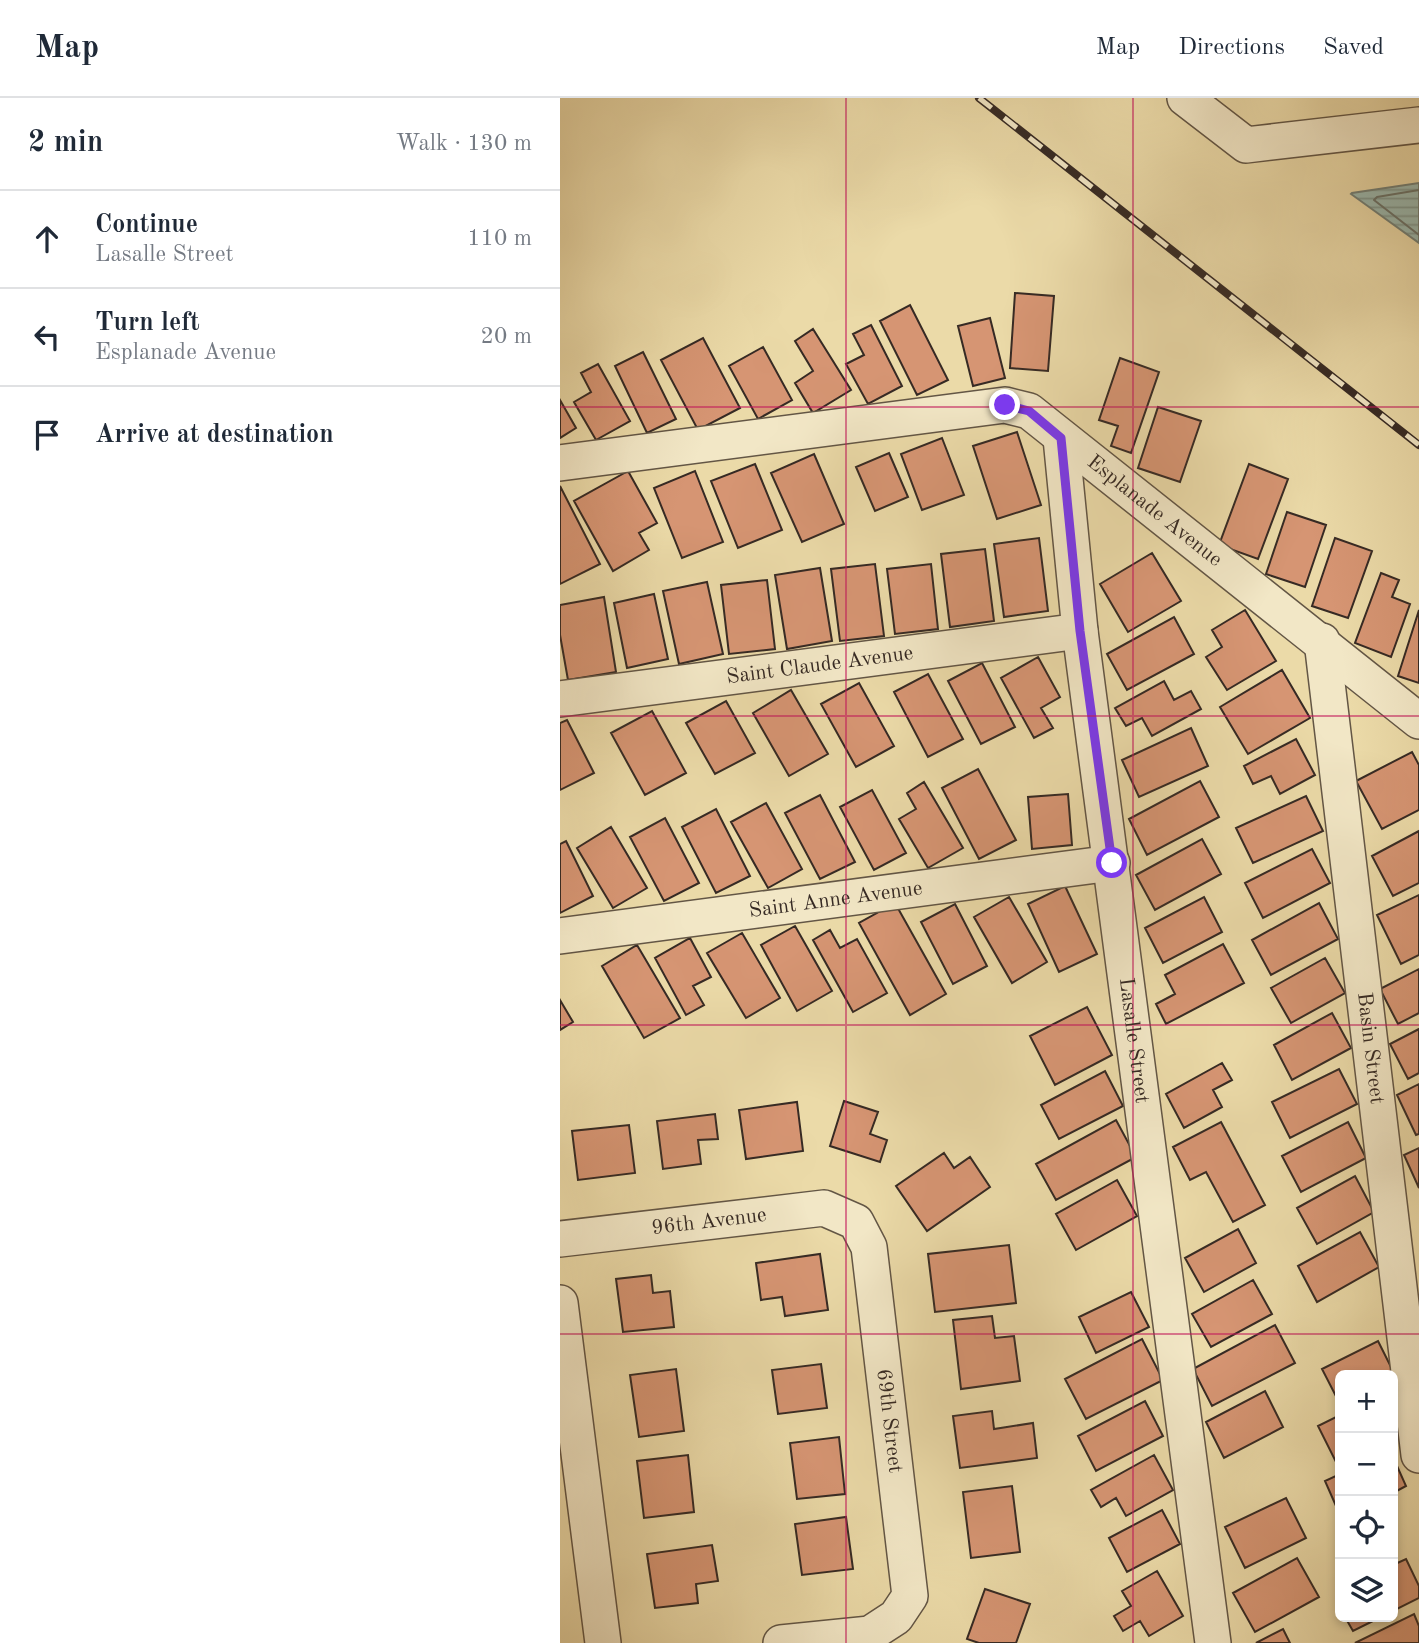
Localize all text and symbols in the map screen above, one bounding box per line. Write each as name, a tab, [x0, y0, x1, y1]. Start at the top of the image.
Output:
text: Map	[35, 32, 99, 65]
text: Map	[1096, 36, 1140, 60]
text: Directions	[1178, 36, 1285, 60]
text: Saved	[1323, 36, 1384, 60]
text: 2 min	[28, 128, 103, 158]
text: Walk · 130 m	[396, 132, 532, 155]
text: Continue	[95, 212, 198, 238]
icon: ahead	[28, 220, 66, 258]
text: 110 m	[467, 227, 532, 250]
text: Lasalle Street	[95, 243, 234, 266]
text: Turn left	[95, 310, 200, 336]
icon: left	[28, 318, 66, 356]
text: 20 m	[481, 325, 532, 348]
text: Esplanade Avenue	[95, 341, 276, 364]
route end	[989, 389, 1020, 420]
icon: arrive	[28, 416, 66, 454]
text: Arrive at destination	[95, 422, 334, 448]
street label: Esplanade Avenue	[1083, 451, 1226, 571]
street label: Saint Claude Avenue	[725, 642, 914, 688]
route start	[1096, 847, 1127, 878]
street label: Saint Anne Avenue	[748, 878, 924, 921]
street label: Lasalle Street	[1115, 976, 1152, 1105]
street label: Basin Street	[1353, 991, 1388, 1105]
street label: 96th Avenue	[650, 1204, 768, 1239]
street label: 69th Street	[873, 1368, 906, 1474]
map controls	[1335, 1370, 1398, 1622]
button: +	[1335, 1370, 1398, 1433]
button: −	[1335, 1433, 1398, 1496]
button: locate	[1335, 1496, 1398, 1559]
button: layers	[1335, 1559, 1398, 1622]

